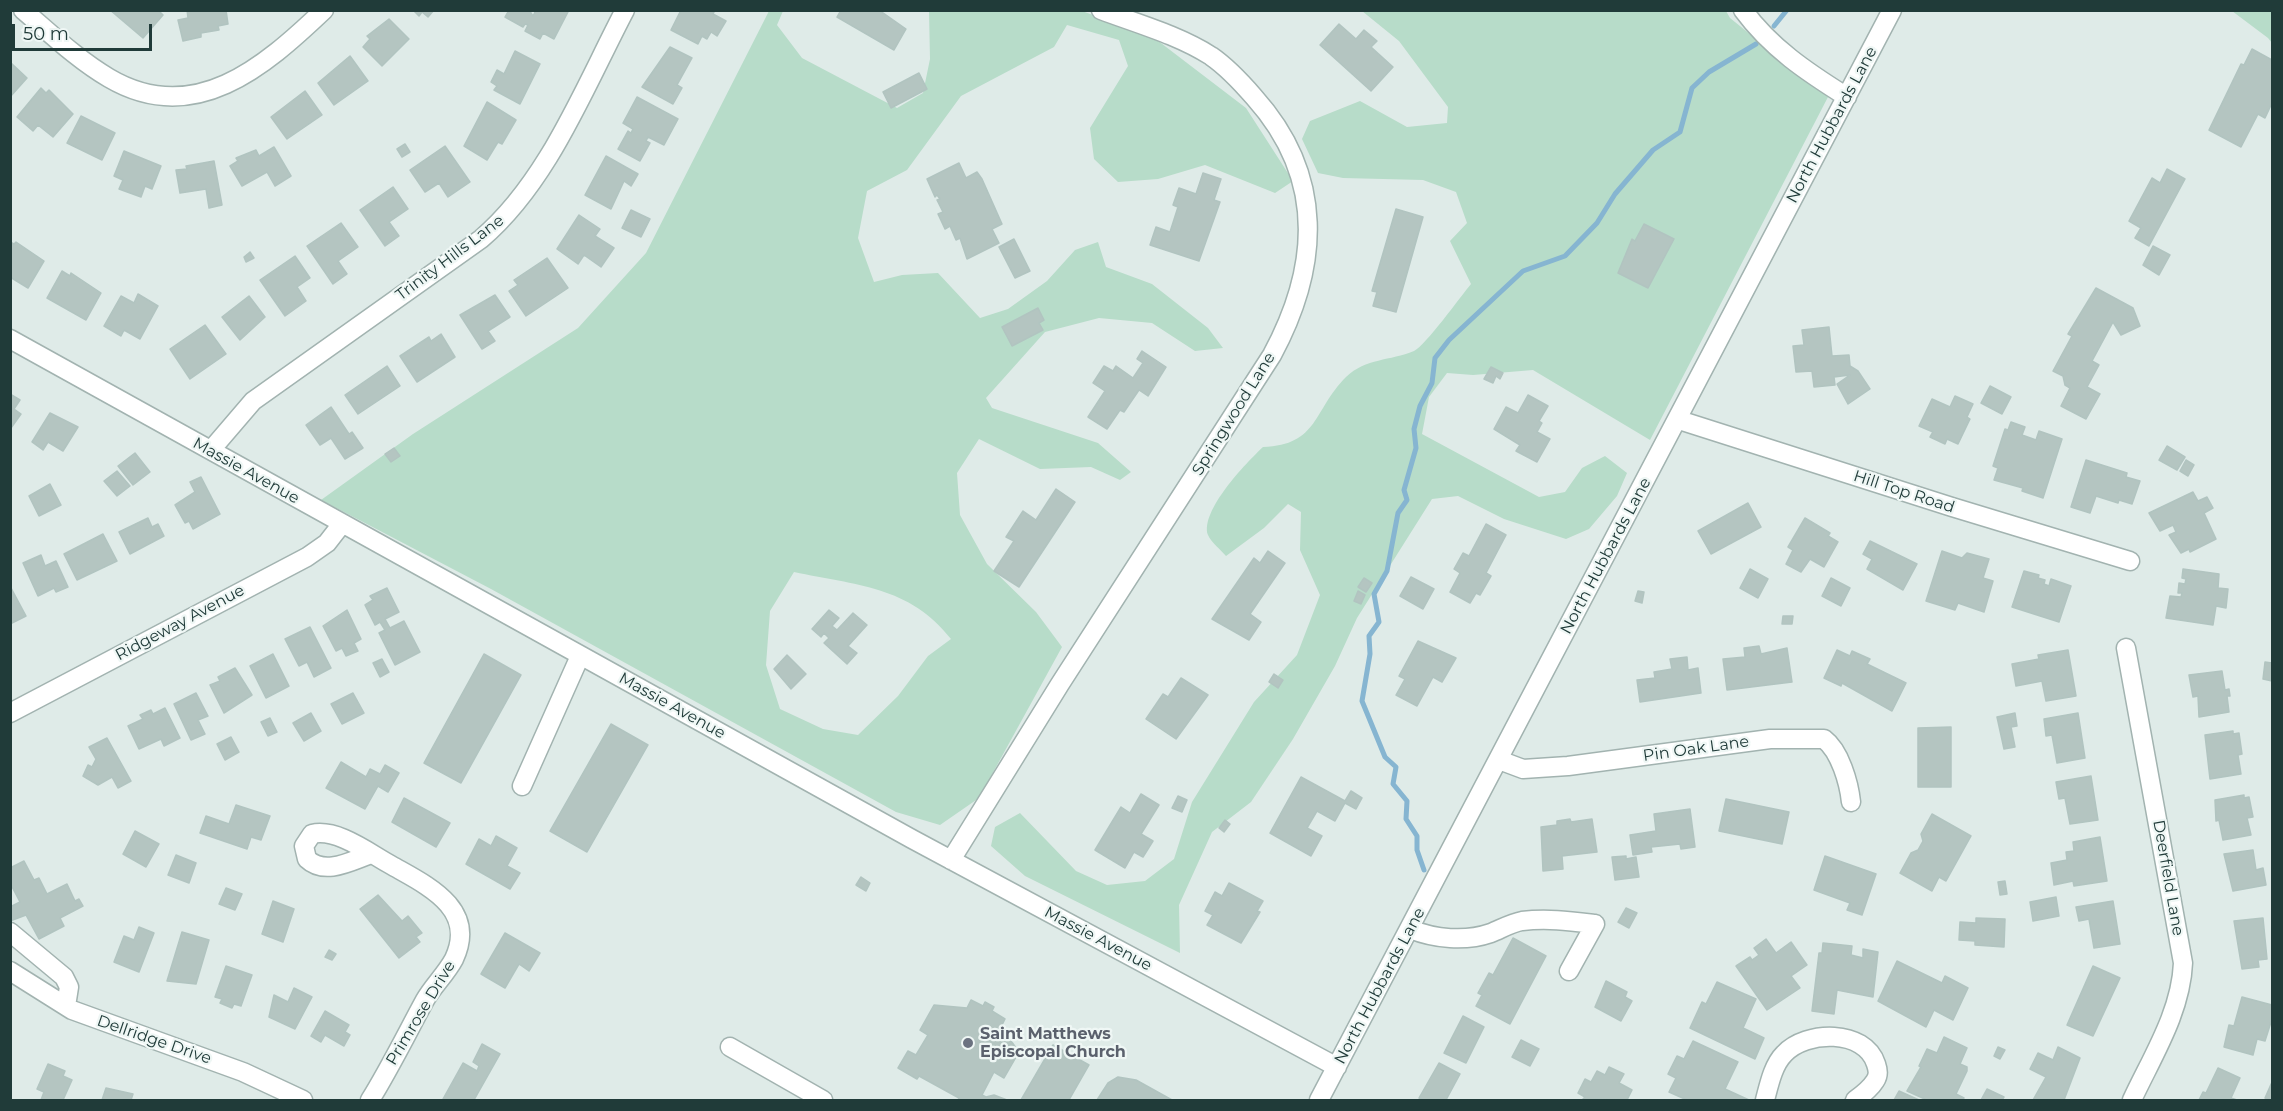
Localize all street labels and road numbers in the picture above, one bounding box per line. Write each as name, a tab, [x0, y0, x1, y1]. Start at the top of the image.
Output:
street label: North Hubbards Lane	[1783, 43, 1881, 207]
street label: Trinity Hills Lane	[392, 211, 508, 305]
street label: Springwood Lane	[1188, 349, 1280, 479]
street label: Massie Avenue	[189, 434, 303, 508]
street label: Hill Top Road	[1851, 467, 1957, 517]
street label: North Hubbards Lane	[1557, 474, 1655, 638]
street label: Ridgeway Avenue	[112, 581, 248, 665]
street label: Massie Avenue	[615, 669, 729, 743]
street label: Pin Oak Lane	[1642, 732, 1750, 766]
street label: Deerfield Lane	[2148, 819, 2188, 937]
street label: Massie Avenue	[1041, 903, 1155, 975]
street label: North Hubbards Lane	[1331, 904, 1429, 1068]
street label: Primrose Drive	[382, 957, 460, 1069]
street label: Dellridge Drive	[94, 1011, 214, 1069]

